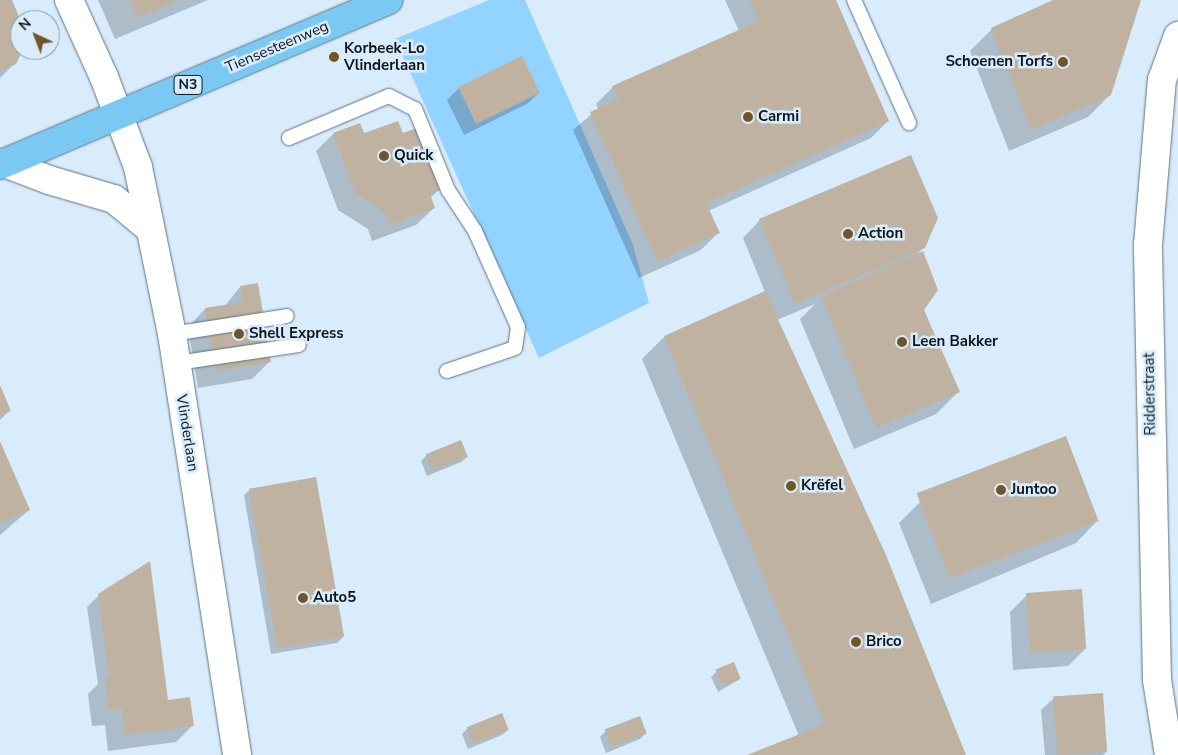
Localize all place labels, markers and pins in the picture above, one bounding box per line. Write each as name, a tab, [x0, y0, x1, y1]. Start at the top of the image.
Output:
place label: Korbeek-Lo Vlinderlaan	[344, 39, 425, 74]
marker: Korbeek-Lo Vlinderlaan	[328, 51, 340, 63]
place label: Schoenen Torfs	[945, 53, 1053, 71]
marker: Schoenen Torfs	[1057, 56, 1069, 68]
place label: Carmi	[758, 108, 799, 126]
marker: Carmi	[742, 111, 754, 123]
place label: Quick	[394, 147, 433, 165]
marker: Quick	[378, 150, 390, 162]
place label: Action	[858, 225, 903, 243]
marker: Action	[842, 228, 854, 240]
place label: Shell Express	[249, 325, 344, 343]
marker: Shell Express	[233, 328, 245, 340]
place label: Leen Bakker	[912, 333, 998, 351]
marker: Leen Bakker	[896, 336, 908, 348]
place label: Krëfel	[801, 477, 843, 495]
marker: Krëfel	[785, 480, 797, 492]
place label: Juntoo	[1011, 481, 1057, 499]
marker: Juntoo	[995, 484, 1007, 496]
place label: Auto5	[313, 589, 356, 607]
marker: Auto5	[297, 592, 309, 604]
place label: Brico	[866, 633, 902, 651]
marker: Brico	[850, 636, 862, 648]

